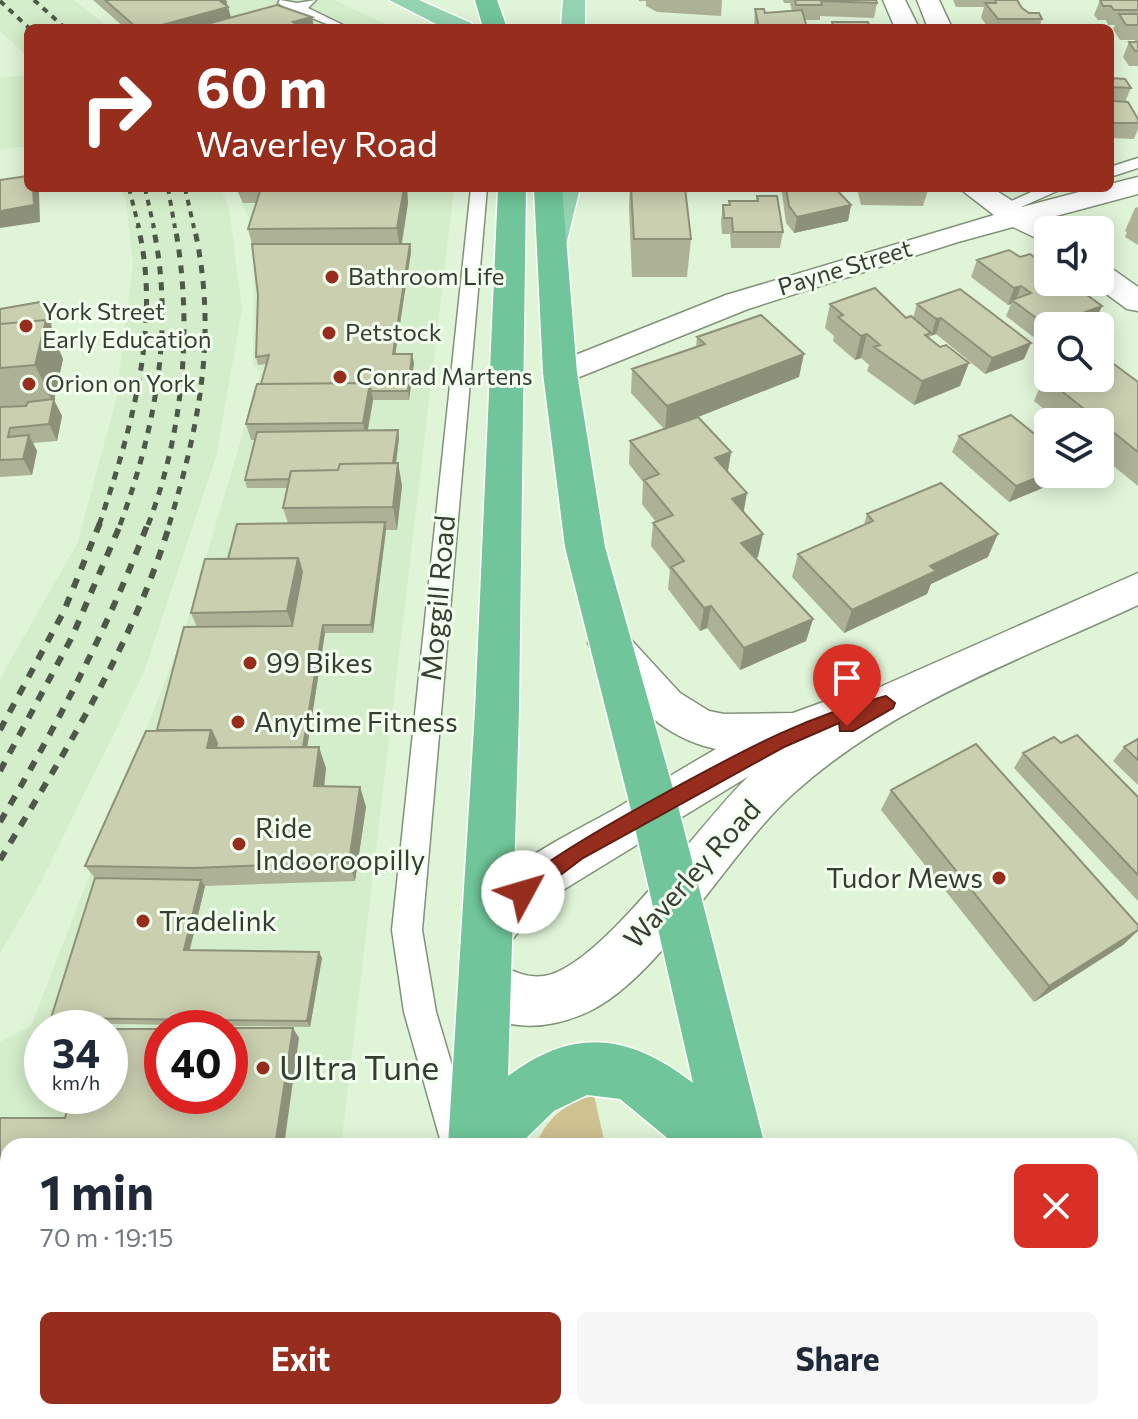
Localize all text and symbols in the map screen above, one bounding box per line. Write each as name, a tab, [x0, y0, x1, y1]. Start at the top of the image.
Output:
text: 60 m	[196, 51, 327, 120]
icon: right	[64, 56, 168, 160]
text: Waverley Road	[196, 120, 438, 164]
map controls	[1034, 216, 1114, 488]
button: sound	[1034, 216, 1114, 296]
street label: Payne Street	[774, 232, 915, 301]
place label: Bathroom Life	[348, 261, 505, 290]
marker: Bathroom Life	[323, 268, 341, 286]
place label: York Street Early Education	[42, 296, 212, 353]
button: search	[1034, 312, 1114, 392]
marker: York Street Early Education	[17, 317, 35, 335]
place label: Petstock	[345, 317, 442, 346]
marker: Petstock	[320, 324, 338, 342]
place label: Conrad Martens	[356, 361, 533, 390]
place label: Orion on York	[45, 368, 196, 397]
marker: Conrad Martens	[331, 368, 349, 386]
marker: Orion on York	[20, 375, 38, 393]
button: layers	[1034, 408, 1114, 488]
street label: Moggill Road	[413, 514, 461, 682]
pin	[813, 644, 881, 726]
place label: 99 Bikes	[266, 645, 373, 679]
marker: 99 Bikes	[241, 654, 259, 672]
icon: arrive	[825, 656, 869, 700]
place label: Anytime Fitness	[254, 704, 458, 738]
marker: Anytime Fitness	[229, 713, 247, 731]
street label: Waverley Road	[616, 792, 767, 955]
place label: Ride Indooroopilly	[255, 810, 425, 876]
marker: Ride Indooroopilly	[230, 835, 248, 853]
position arrow	[481, 850, 565, 934]
place label: Tudor Mews	[826, 860, 983, 894]
marker: Tudor Mews	[990, 869, 1008, 887]
place label: Tradelink	[159, 903, 277, 937]
marker: Tradelink	[134, 912, 152, 930]
speed limit sign: 40	[144, 1010, 248, 1114]
text: 34	[52, 1027, 100, 1076]
place label: Ultra Tune	[279, 1045, 439, 1087]
marker: Ultra Tune	[254, 1059, 272, 1077]
text: km/h	[52, 1070, 100, 1094]
text: 1 min	[40, 1161, 154, 1220]
button: close	[1014, 1164, 1098, 1248]
text: 70 m · 19:15	[40, 1221, 173, 1252]
button: Exit	[40, 1312, 561, 1404]
button: Share	[577, 1312, 1098, 1404]

